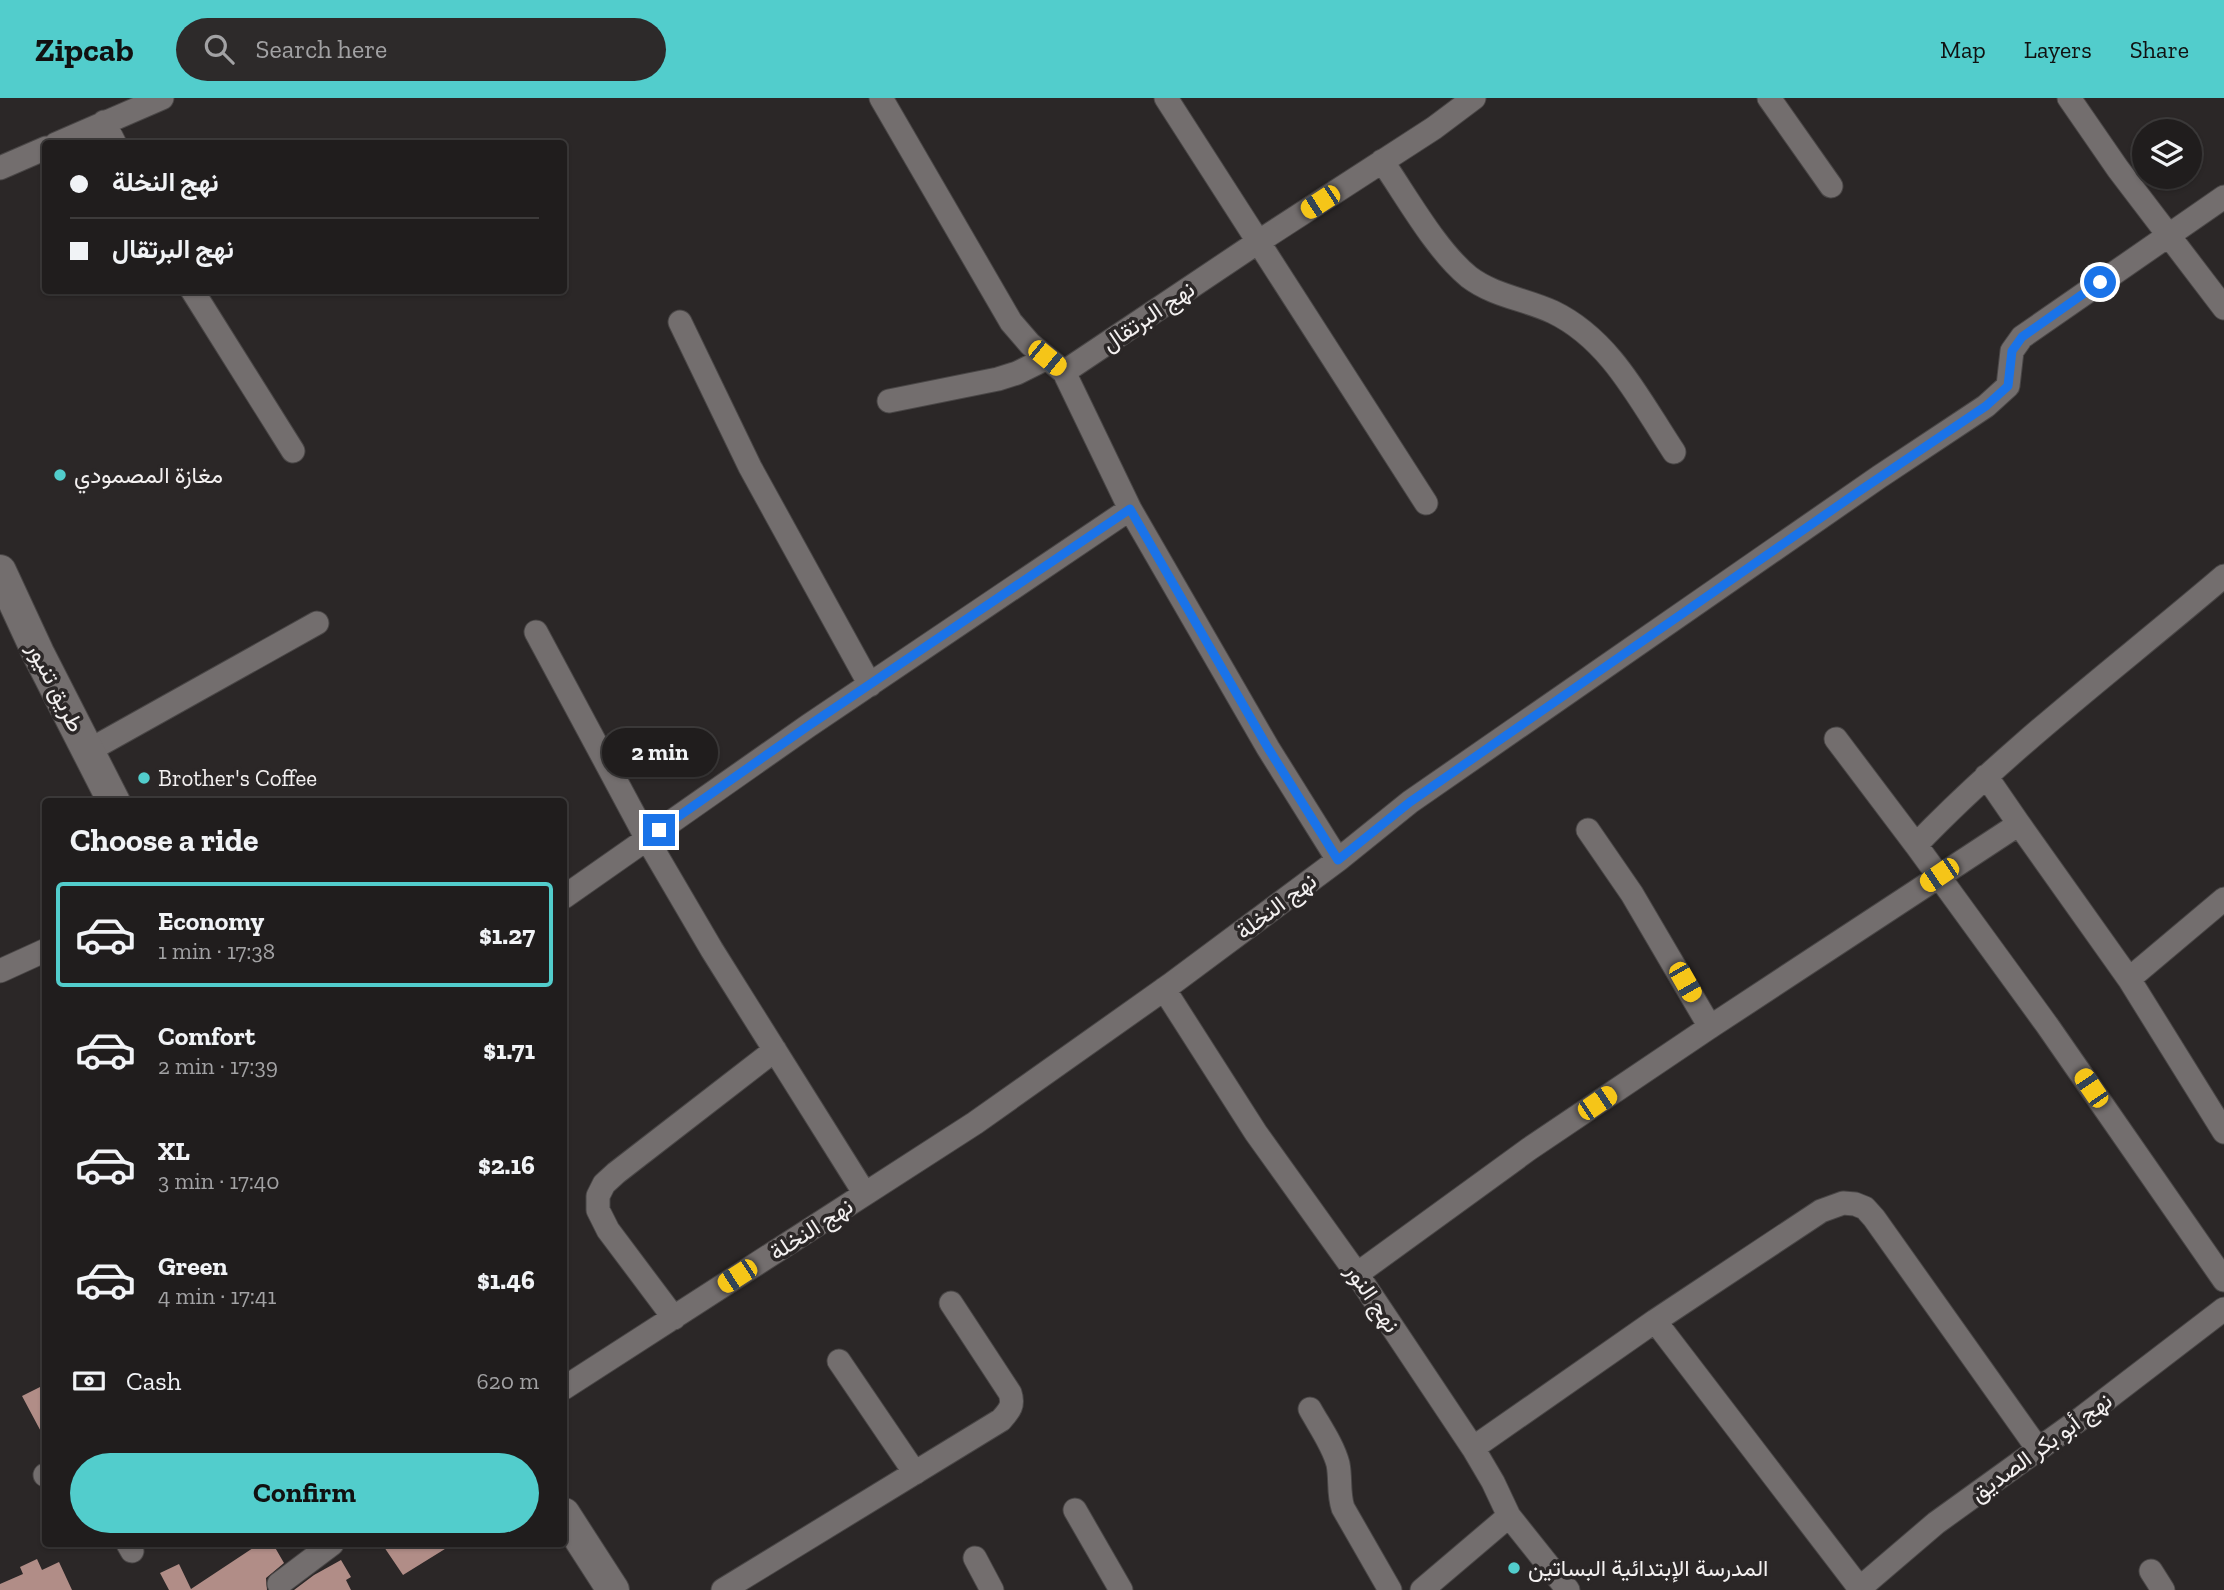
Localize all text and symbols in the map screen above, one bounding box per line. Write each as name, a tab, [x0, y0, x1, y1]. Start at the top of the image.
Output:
search box	[176, 18, 666, 81]
text: Zipcab	[35, 30, 134, 69]
icon: search	[200, 30, 238, 68]
text: Search here	[256, 33, 387, 65]
text: Map	[1940, 35, 1986, 64]
text: Layers	[2024, 35, 2092, 64]
text: Share	[2130, 35, 2189, 64]
map controls	[2132, 119, 2202, 189]
button: layers	[2132, 119, 2202, 189]
text: نهج النخلة	[112, 166, 219, 198]
car	[1297, 182, 1344, 222]
text: نهج البرتقال	[112, 233, 234, 265]
route start	[2084, 266, 2116, 298]
street label: نهج البرتقال	[1096, 275, 1201, 359]
car	[1025, 337, 1070, 379]
place label: مغازة المصمودي	[74, 461, 223, 494]
marker: مغازة المصمودي	[52, 467, 68, 483]
street label: طريق تنيور	[20, 637, 91, 737]
callout: 2 min	[601, 728, 717, 778]
text: 2 min	[631, 738, 689, 766]
place label: Brother's Coffee	[158, 764, 317, 792]
marker: Brother's Coffee	[136, 770, 152, 786]
route end	[643, 814, 675, 846]
text: Choose a ride	[70, 821, 258, 859]
car	[1916, 855, 1963, 895]
street label: نهج النخلة	[1230, 867, 1323, 947]
icon: car	[74, 903, 137, 966]
text: Economy	[158, 905, 264, 937]
text: $1.27	[479, 919, 535, 951]
text: 1 min · 17:38	[158, 937, 275, 965]
car	[1666, 959, 1705, 1005]
icon: car	[74, 1018, 137, 1081]
text: Comfort	[158, 1020, 255, 1052]
text: $1.71	[483, 1034, 535, 1066]
text: 2 min · 17:39	[158, 1052, 278, 1080]
car	[2071, 1065, 2112, 1111]
car	[1574, 1083, 1621, 1123]
icon: car	[74, 1133, 137, 1196]
text: XL	[158, 1135, 190, 1167]
text: $2.16	[478, 1149, 535, 1181]
text: 3 min · 17:40	[158, 1167, 280, 1195]
street label: نهج النخلة	[764, 1192, 859, 1268]
icon: car	[74, 1248, 137, 1311]
text: Green	[158, 1250, 228, 1282]
car	[714, 1256, 761, 1296]
street label: نهج النور	[1338, 1257, 1406, 1339]
text: $1.46	[477, 1264, 535, 1296]
text: 4 min · 17:41	[158, 1282, 276, 1310]
icon: cash	[70, 1362, 108, 1400]
text: Cash	[126, 1365, 181, 1397]
text: 620 m	[477, 1367, 539, 1395]
street label: نهج أبو بكر الصديق	[1965, 1386, 2118, 1509]
button: Confirm	[70, 1453, 539, 1533]
place label: المدرسة الإبتدائية البساتين	[1528, 1554, 1768, 1583]
marker: المدرسة الإبتدائية البساتين	[1506, 1560, 1522, 1576]

